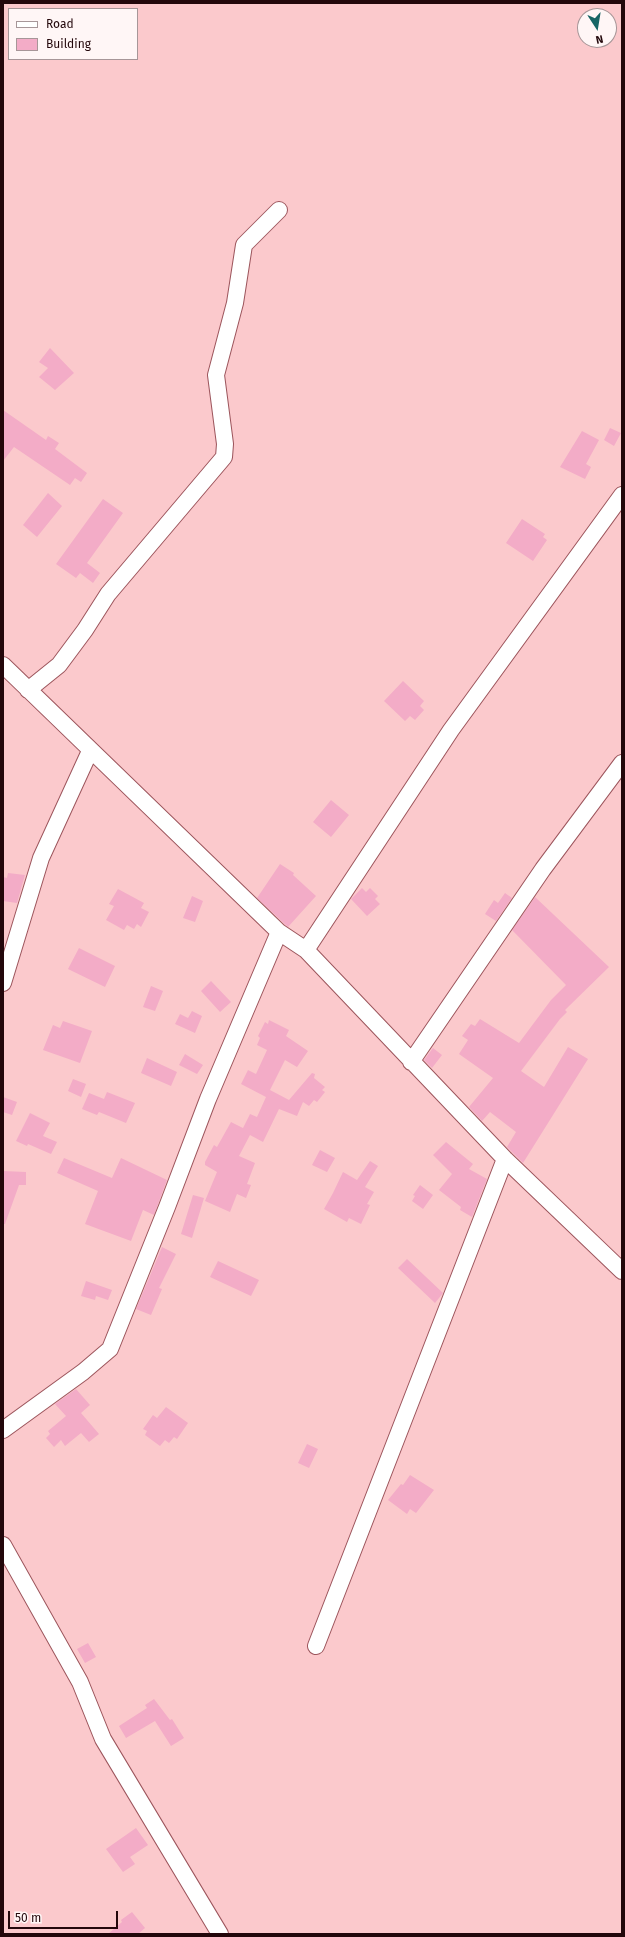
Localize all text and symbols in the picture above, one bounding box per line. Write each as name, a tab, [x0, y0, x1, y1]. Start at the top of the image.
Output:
legend	[8, 8, 138, 60]
north arrow	[577, 8, 617, 48]
text: Road	[46, 17, 74, 31]
text: N	[594, 32, 604, 46]
text: Building	[46, 37, 91, 51]
scale bar	[10, 1903, 120, 1929]
text: 50 m	[15, 1911, 41, 1925]

